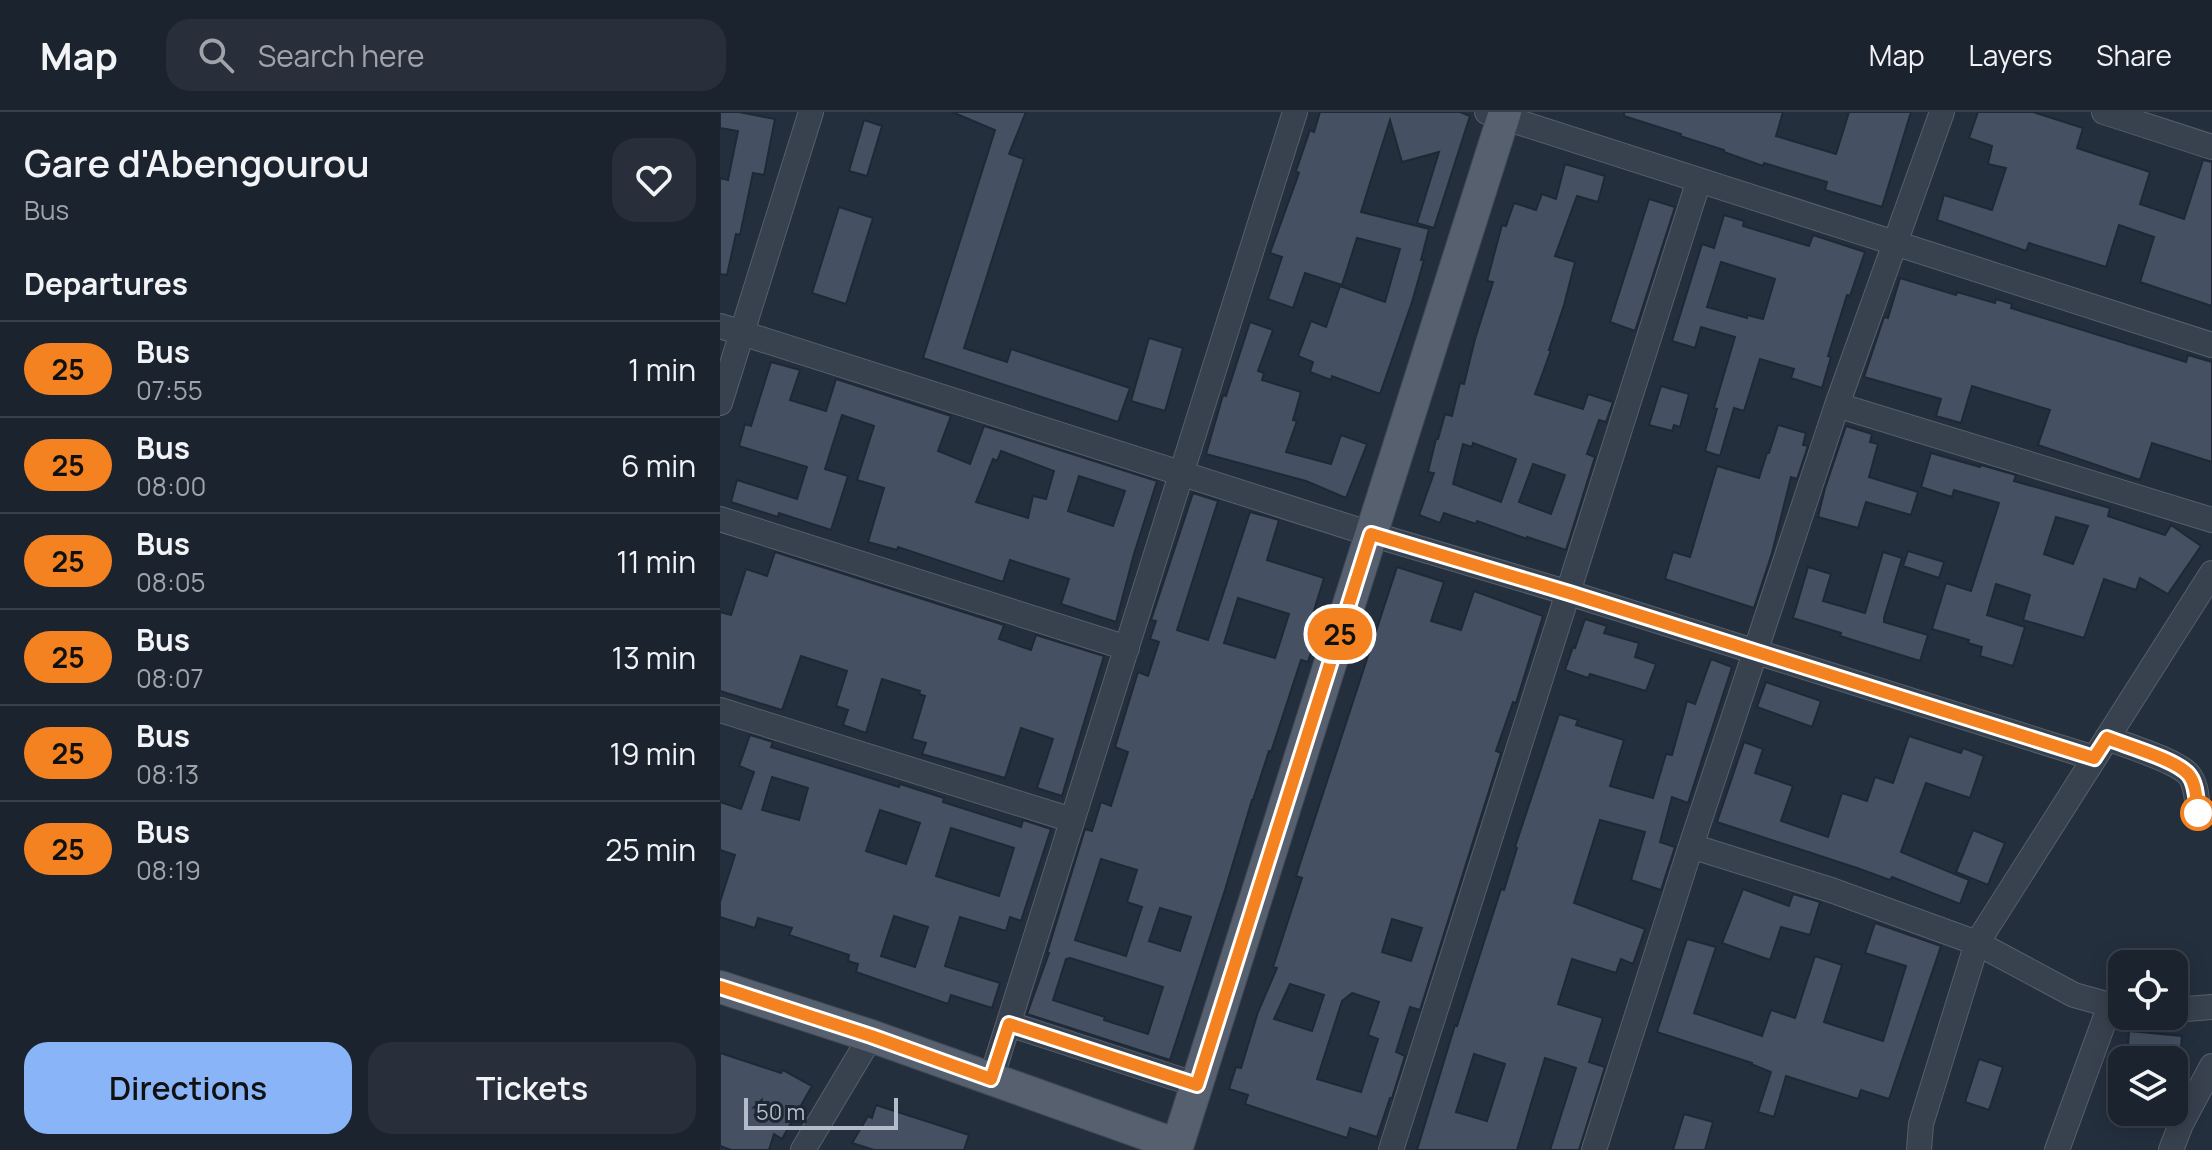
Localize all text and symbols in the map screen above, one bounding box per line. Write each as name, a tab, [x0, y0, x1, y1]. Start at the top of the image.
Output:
search box	[166, 19, 726, 91]
text: Map	[40, 29, 118, 81]
icon: search	[194, 33, 238, 77]
text: Search here	[258, 35, 425, 76]
text: Map	[1869, 36, 1925, 74]
text: Layers	[1969, 36, 2052, 74]
text: Share	[2096, 36, 2172, 74]
text: Gare d'Abengourou	[24, 136, 370, 188]
button: heart	[612, 138, 696, 222]
text: Bus	[24, 192, 69, 228]
text: Departures	[24, 263, 188, 304]
text: Bus	[136, 331, 190, 372]
text: 1 min	[628, 349, 696, 390]
text: 25	[51, 350, 85, 388]
text: 07:55	[136, 372, 203, 408]
text: Bus	[136, 427, 190, 468]
text: 6 min	[621, 445, 696, 486]
text: 25	[51, 446, 85, 484]
text: 08:00	[136, 468, 206, 504]
text: Bus	[136, 523, 190, 564]
text: 11 min	[616, 541, 696, 582]
text: 25	[51, 542, 85, 580]
text: 08:05	[136, 564, 206, 600]
line badge: 25	[1304, 608, 1376, 660]
text: 25	[1323, 615, 1357, 653]
text: Bus	[136, 619, 190, 660]
text: 13 min	[611, 637, 696, 678]
text: 25	[51, 638, 85, 676]
text: 08:07	[136, 660, 204, 696]
text: Bus	[136, 715, 190, 756]
text: 19 min	[609, 733, 696, 774]
text: 25	[51, 734, 85, 772]
text: 08:13	[136, 756, 199, 792]
unlabelled marker	[2181, 796, 2212, 830]
text: Bus	[136, 811, 190, 852]
text: 25 min	[605, 829, 696, 870]
text: 25	[51, 830, 85, 868]
text: 08:19	[136, 852, 201, 888]
map controls	[2108, 950, 2188, 1126]
button: locate	[2108, 950, 2188, 1030]
button: Directions	[24, 1042, 352, 1134]
button: Tickets	[368, 1042, 696, 1134]
button: layers	[2108, 1046, 2188, 1126]
scale bar	[744, 1094, 898, 1130]
text: 50 m	[756, 1097, 805, 1127]

